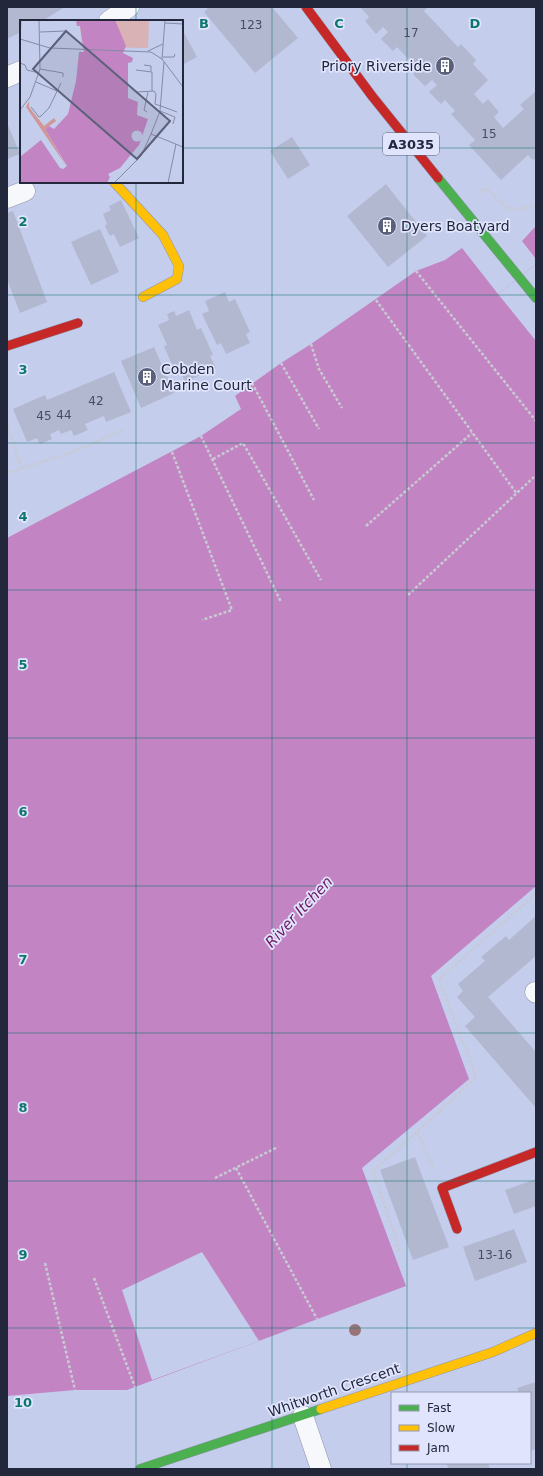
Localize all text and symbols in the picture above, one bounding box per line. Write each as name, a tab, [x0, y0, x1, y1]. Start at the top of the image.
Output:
text: B	[199, 16, 209, 31]
text: C	[334, 16, 344, 31]
text: D	[470, 16, 481, 31]
house number: 123	[240, 18, 262, 32]
inset map	[20, 20, 183, 183]
house number: 17	[403, 26, 419, 40]
building icon: Priory Riverside	[434, 55, 456, 77]
place label: Priory Riverside	[321, 58, 431, 74]
house number: 15	[481, 127, 497, 141]
road number: A3035	[383, 133, 439, 155]
text: 2	[18, 214, 28, 229]
building icon: Dyers Boatyard	[376, 215, 398, 237]
place label: Dyers Boatyard	[401, 218, 510, 234]
place label: Cobden Marine Court	[161, 361, 252, 393]
text: 3	[18, 362, 28, 377]
building icon: Cobden Marine Court	[136, 366, 158, 388]
house number: 42	[88, 394, 104, 408]
house number: 44	[56, 408, 72, 422]
house number: 45	[36, 409, 52, 423]
text: 4	[18, 509, 28, 524]
text: 5	[18, 657, 28, 672]
text: 6	[18, 804, 28, 819]
water label: River Itchen	[262, 873, 336, 951]
text: 7	[18, 952, 28, 967]
text: 8	[18, 1100, 28, 1115]
text: 9	[18, 1247, 28, 1262]
house number: 13-16	[478, 1248, 512, 1262]
street label: Whitworth Crescent	[266, 1360, 403, 1420]
legend	[391, 1392, 531, 1464]
text: 10	[14, 1395, 32, 1410]
text: Fast	[427, 1401, 451, 1415]
text: Slow	[427, 1421, 455, 1435]
text: Jam	[426, 1441, 450, 1455]

